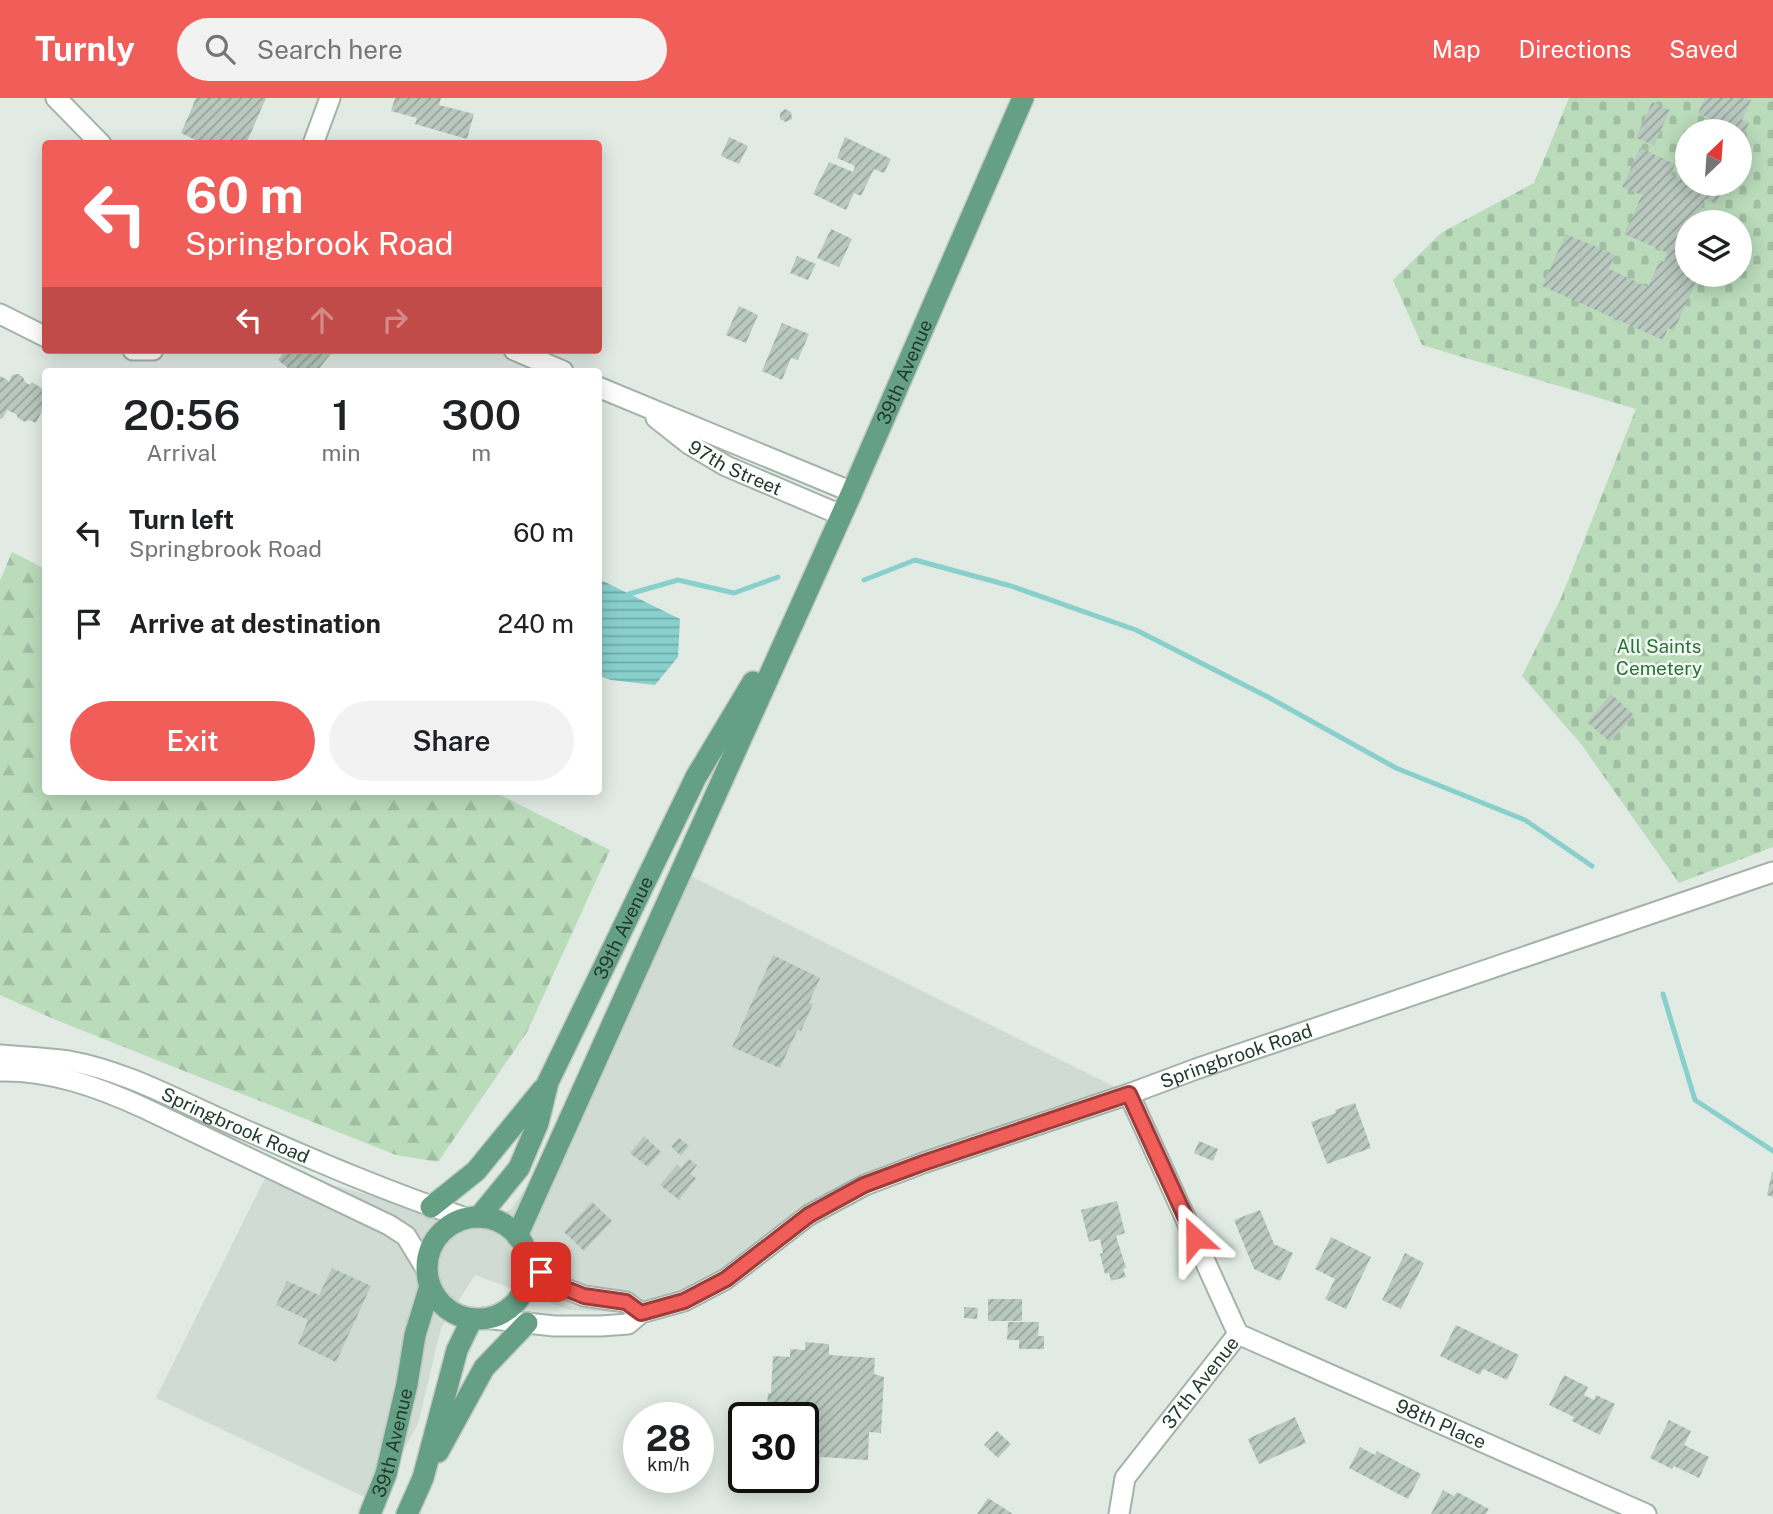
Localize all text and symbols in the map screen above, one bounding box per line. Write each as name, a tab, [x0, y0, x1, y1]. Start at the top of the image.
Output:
search box	[177, 18, 667, 81]
text: Turnly	[35, 30, 135, 68]
icon: search	[201, 30, 239, 68]
text: Search here	[257, 34, 403, 65]
text: Map	[1432, 35, 1481, 63]
text: Directions	[1519, 35, 1631, 63]
text: Saved	[1669, 35, 1738, 63]
north arrow	[1675, 119, 1752, 196]
map controls	[1675, 119, 1752, 287]
text: 60 m	[185, 166, 304, 224]
icon: left	[70, 168, 161, 259]
button: layers	[1675, 210, 1752, 287]
text: Springbrook Road	[185, 225, 454, 262]
icon: left	[230, 301, 268, 339]
icon: ahead	[303, 301, 341, 339]
icon: right	[376, 301, 414, 339]
street label: 39th Avenue	[872, 316, 937, 428]
text: 20:56	[123, 390, 240, 439]
text: 1	[332, 390, 350, 439]
text: 300	[441, 390, 521, 439]
street label: 97th Street	[684, 435, 785, 500]
text: Arrival	[146, 439, 217, 466]
text: min	[321, 439, 360, 466]
text: m	[471, 439, 491, 466]
text: Turn left	[129, 504, 234, 535]
icon: left	[70, 514, 108, 552]
text: 60 m	[513, 517, 574, 548]
text: Springbrook Road	[129, 535, 322, 562]
icon: arrive	[70, 605, 108, 643]
text: Arrive at destination	[129, 608, 381, 639]
text: 240 m	[497, 608, 574, 639]
park label: All Saints Cemetery	[1616, 635, 1702, 679]
button: Exit	[70, 701, 315, 781]
button: Share	[329, 701, 574, 781]
street label: 39th Avenue	[589, 872, 657, 983]
street label: Springbrook Road	[1157, 1019, 1315, 1092]
street label: Springbrook Road	[158, 1082, 313, 1167]
position arrow	[1158, 1201, 1232, 1275]
pin	[511, 1242, 571, 1302]
icon: arrive	[522, 1253, 560, 1291]
street label: 37th Avenue	[1157, 1332, 1243, 1433]
street label: 39th Avenue	[367, 1386, 417, 1500]
street label: 98th Place	[1393, 1394, 1490, 1453]
speed limit sign: 30	[728, 1402, 819, 1493]
text: 28	[646, 1418, 691, 1459]
text: km/h	[647, 1454, 690, 1475]

